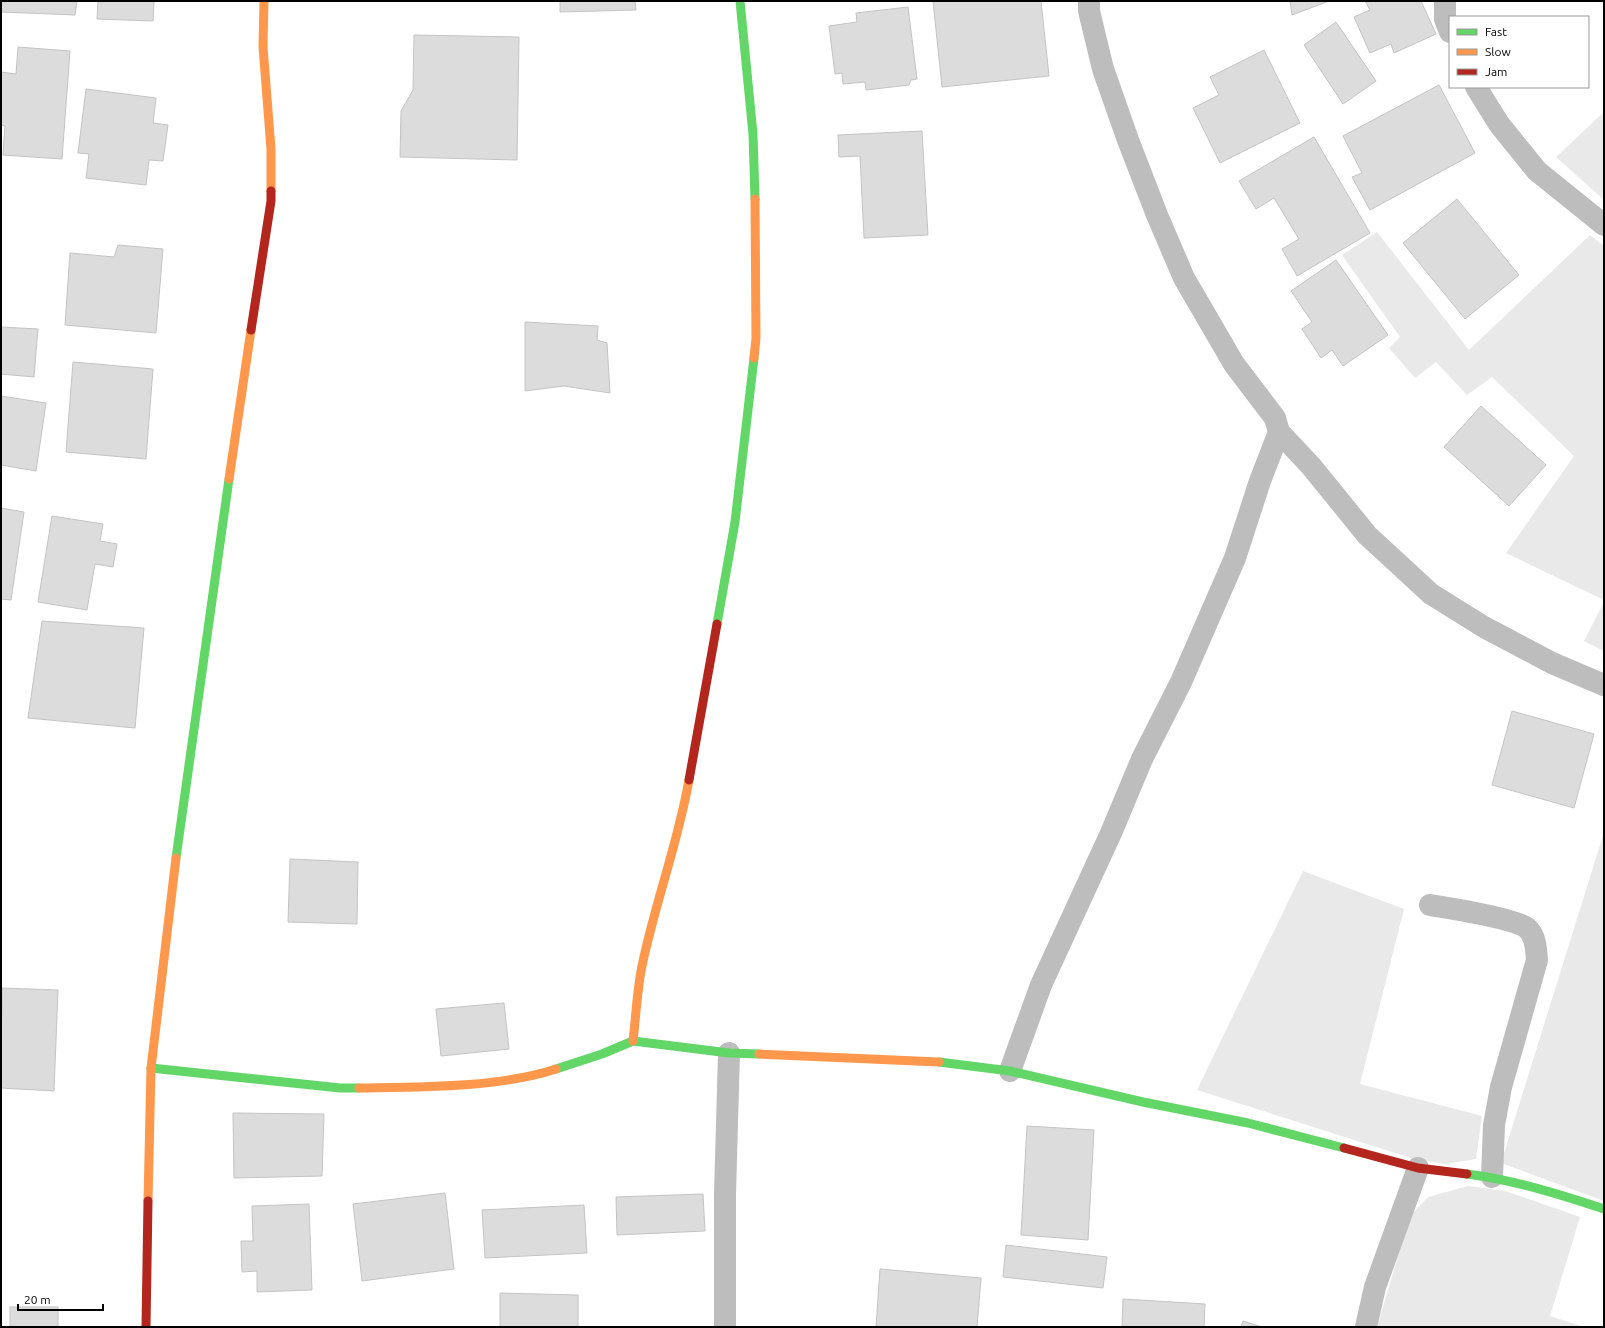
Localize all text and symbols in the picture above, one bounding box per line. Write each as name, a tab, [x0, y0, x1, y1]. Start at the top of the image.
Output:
legend	[1449, 16, 1589, 88]
text: Fast	[1485, 25, 1507, 38]
text: Slow	[1485, 45, 1511, 58]
text: Jam	[1485, 65, 1507, 78]
scale bar	[18, 1286, 103, 1312]
text: 20 m	[24, 1293, 51, 1306]

